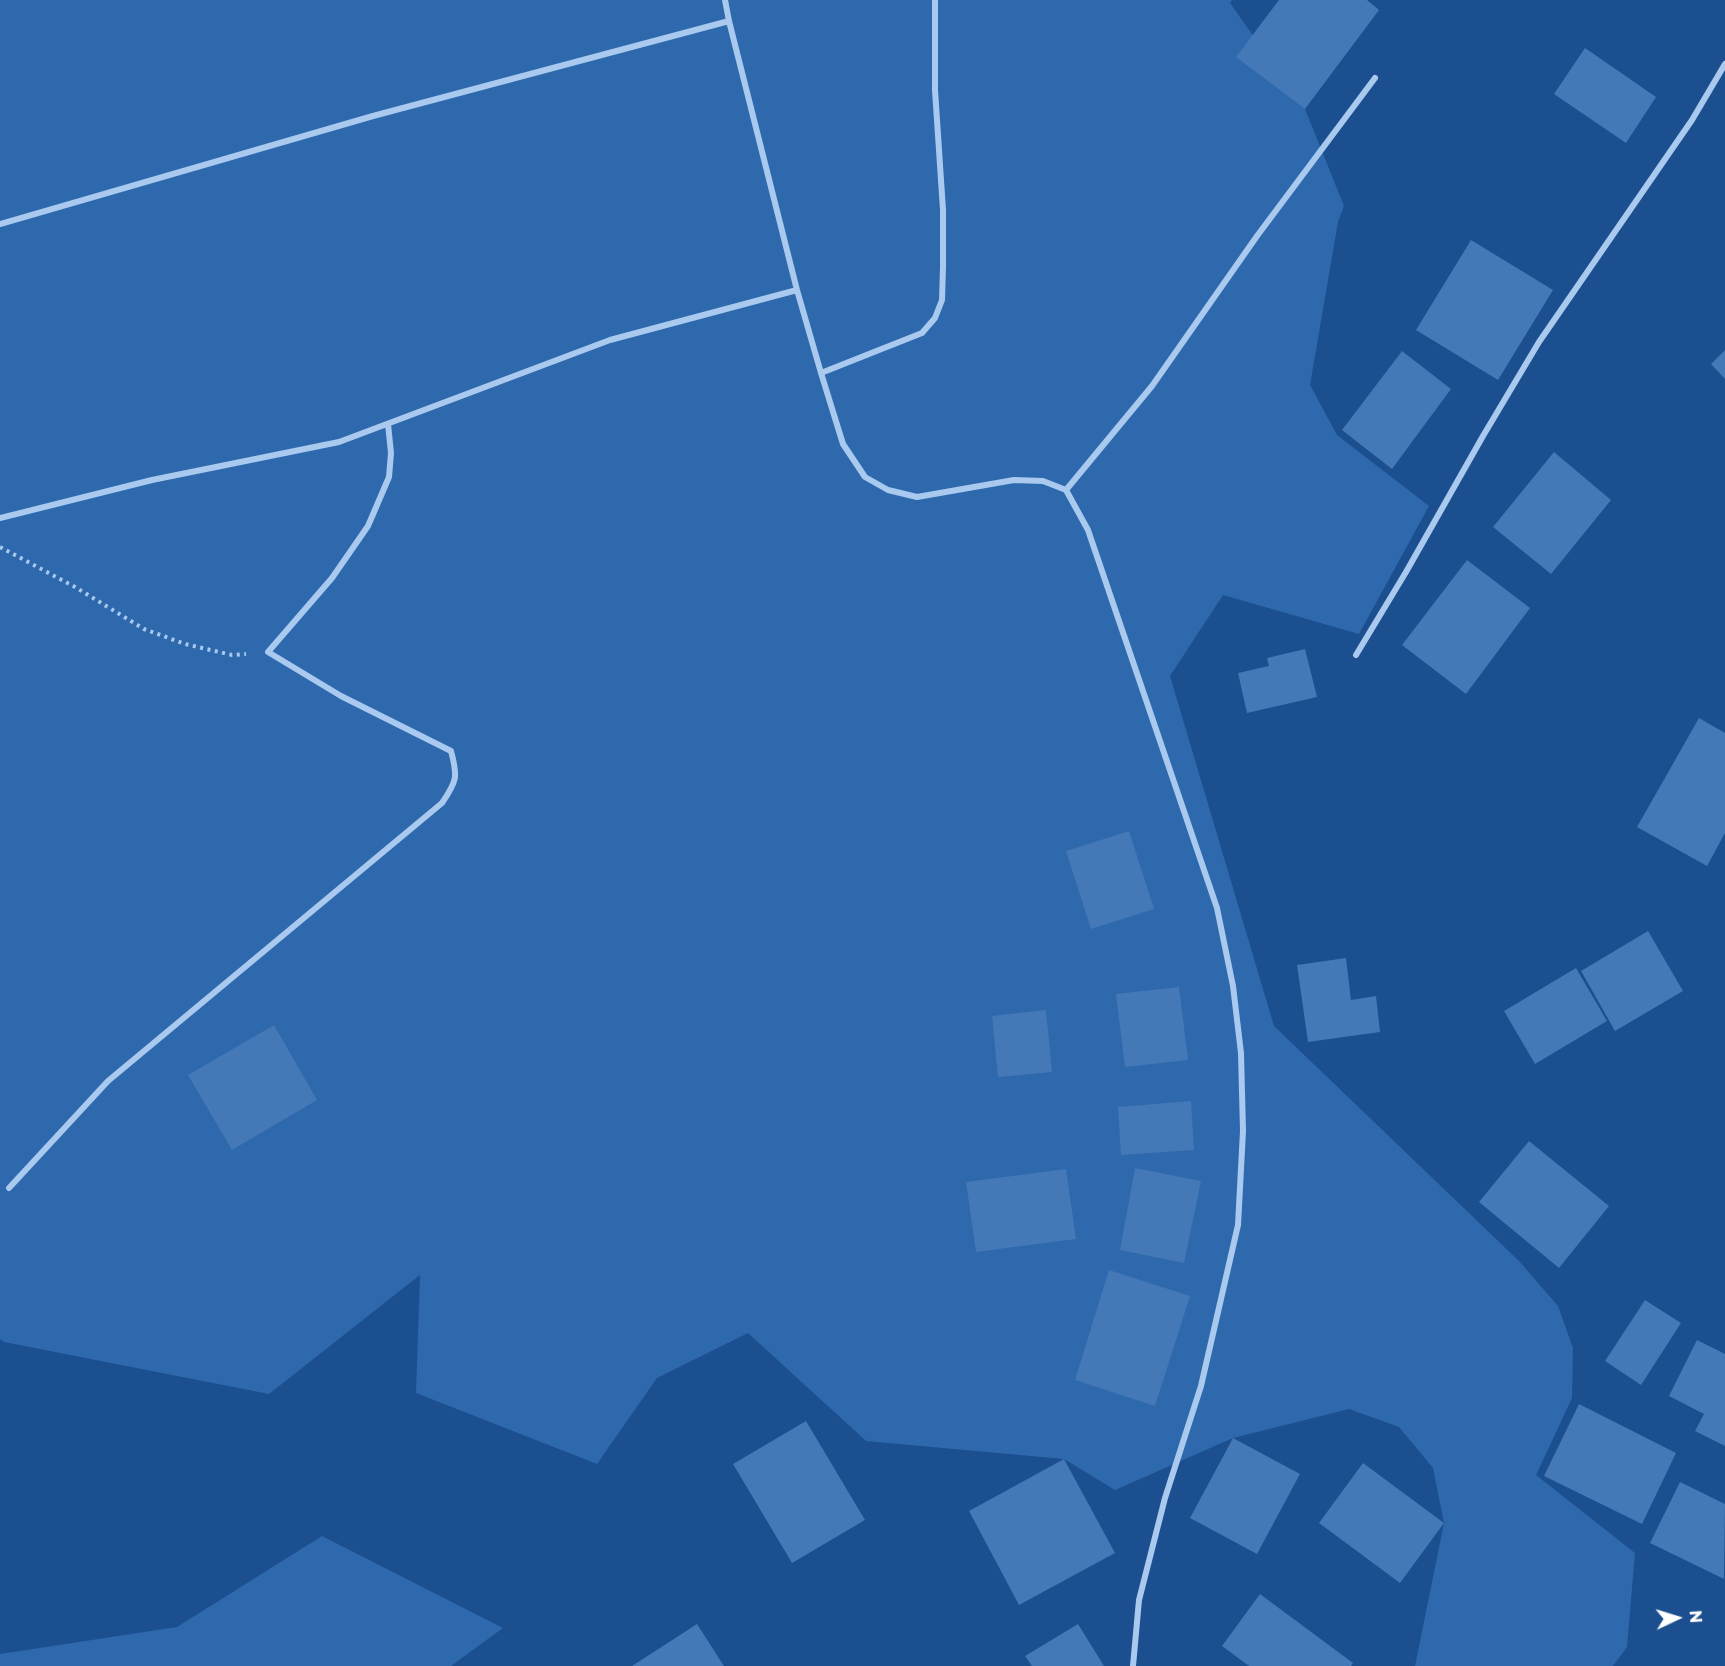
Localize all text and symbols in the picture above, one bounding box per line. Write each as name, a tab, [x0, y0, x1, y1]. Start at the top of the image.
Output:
north arrow	[1647, 1588, 1707, 1648]
text: N	[1686, 1610, 1705, 1624]

